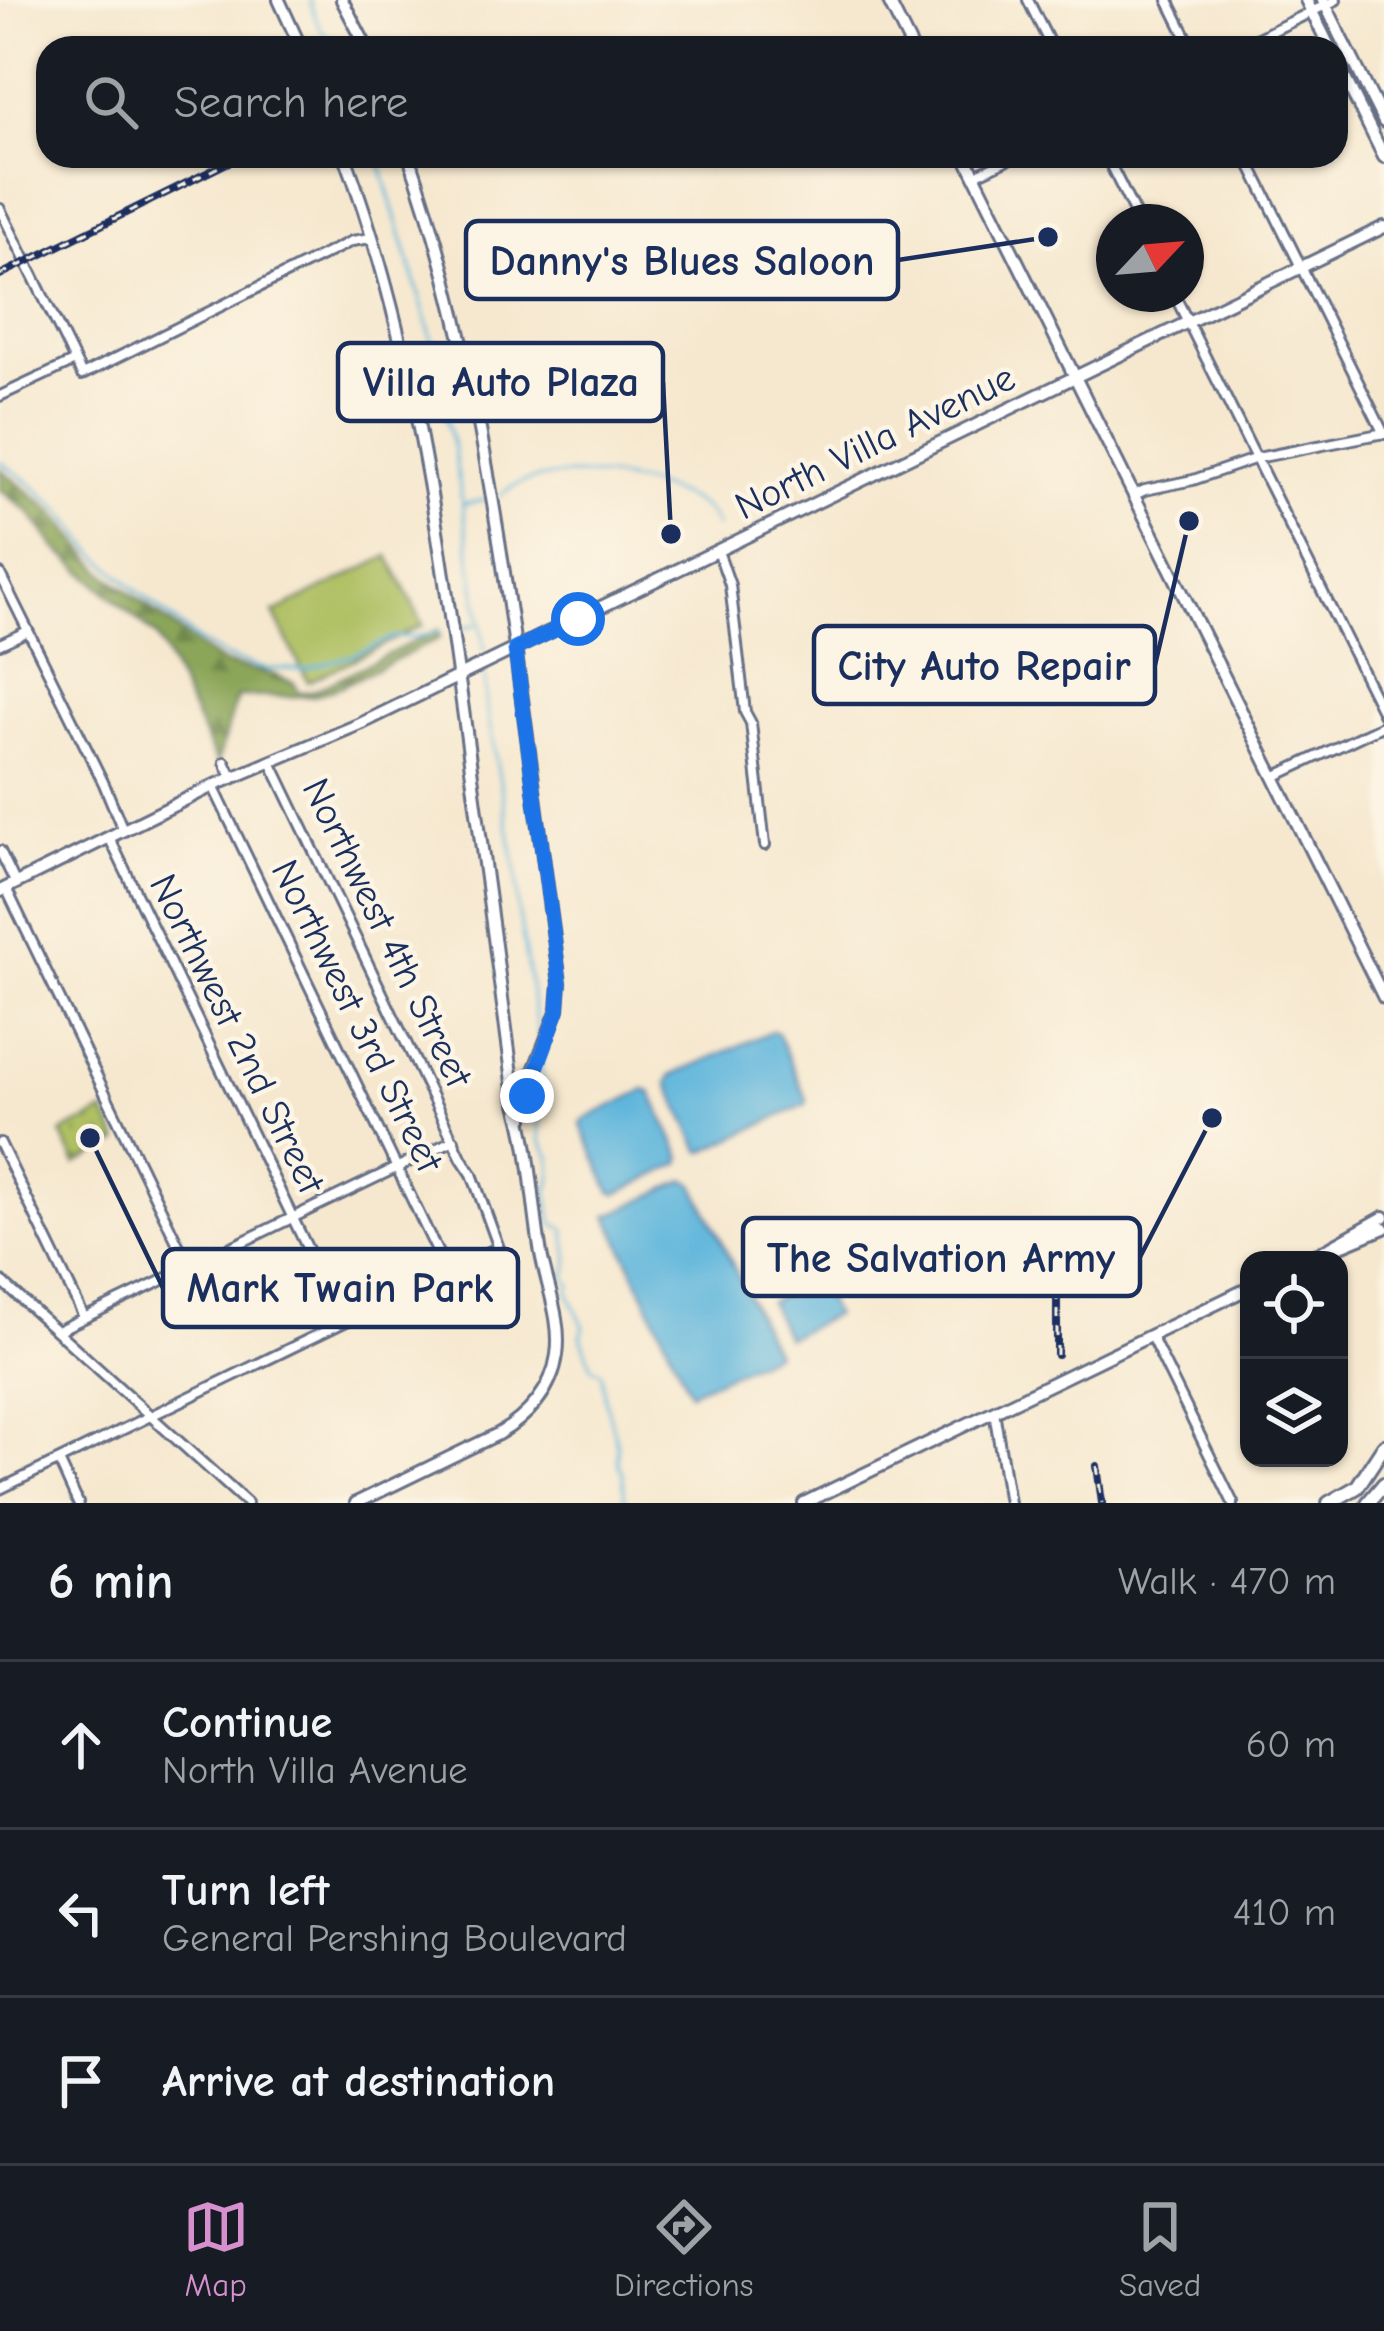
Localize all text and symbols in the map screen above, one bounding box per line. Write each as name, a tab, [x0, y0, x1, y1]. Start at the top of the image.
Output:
search box	[36, 36, 1348, 168]
icon: search	[78, 69, 144, 135]
text: Search here	[174, 76, 408, 128]
north arrow	[1096, 204, 1204, 312]
callout: Danny's Blues Saloon	[466, 221, 898, 299]
text: Danny's Blues Saloon	[490, 237, 874, 286]
callout: Villa Auto Plaza	[338, 343, 663, 421]
street label: North Villa Avenue	[728, 355, 1022, 529]
text: Villa Auto Plaza	[363, 358, 639, 407]
route start	[551, 592, 605, 646]
callout: City Auto Repair	[814, 626, 1155, 704]
text: City Auto Repair	[837, 642, 1131, 691]
street label: Northwest 4th Street	[293, 771, 482, 1096]
street label: Northwest 3rd Street	[262, 853, 453, 1181]
street label: Northwest 2nd Street	[140, 867, 335, 1203]
route end	[500, 1069, 554, 1123]
callout: The Salvation Army	[743, 1218, 1140, 1296]
text: The Salvation Army	[767, 1234, 1116, 1283]
callout: Mark Twain Park	[163, 1249, 518, 1327]
map controls	[1240, 1251, 1348, 1467]
button: locate	[1240, 1251, 1348, 1359]
text: Mark Twain Park	[187, 1264, 494, 1313]
button: layers	[1240, 1359, 1348, 1467]
text: 6 min	[48, 1552, 174, 1611]
text: Walk · 470 m	[1118, 1559, 1336, 1604]
text: Continue	[162, 1696, 332, 1748]
icon: ahead	[48, 1712, 114, 1778]
text: 60 m	[1246, 1722, 1336, 1767]
text: North Villa Avenue	[162, 1748, 468, 1793]
text: Turn left	[162, 1864, 329, 1916]
icon: left	[48, 1880, 114, 1946]
text: 410 m	[1233, 1890, 1336, 1935]
text: General Pershing Boulevard	[162, 1916, 627, 1961]
icon: arrive	[48, 2048, 114, 2114]
text: Arrive at destination	[162, 2055, 555, 2107]
tab: Map	[183, 2194, 249, 2304]
tab: Directions	[614, 2194, 754, 2304]
tab: Saved	[1119, 2194, 1201, 2304]

